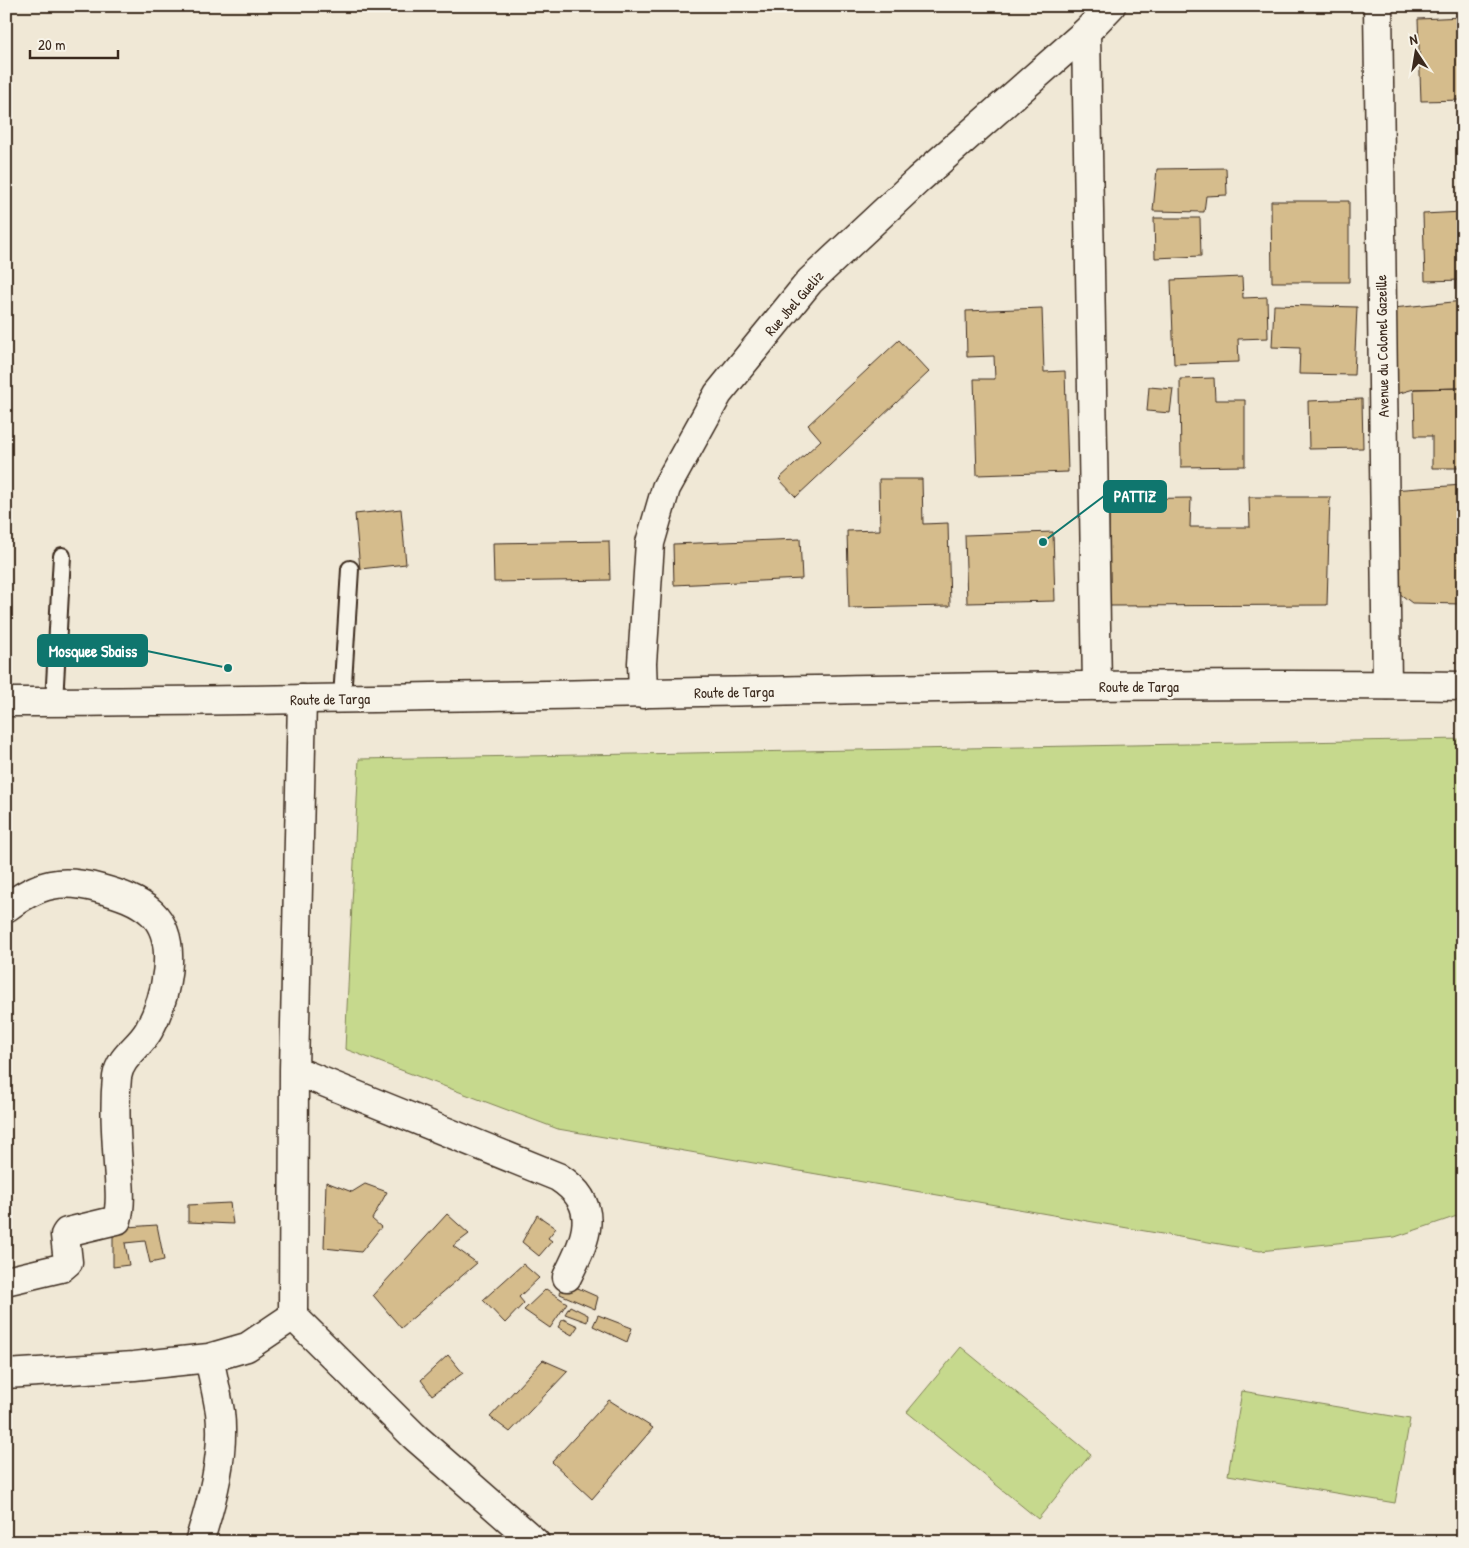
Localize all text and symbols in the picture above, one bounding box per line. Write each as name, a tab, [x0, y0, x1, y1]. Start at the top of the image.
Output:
scale bar	[30, 28, 118, 60]
north arrow	[1392, 28, 1442, 78]
text: N	[1408, 29, 1419, 49]
text: 20 m	[38, 34, 65, 55]
street label: Rue Jbel Gueliz	[760, 265, 829, 340]
street label: Avenue du Colonel Gazeille	[1370, 275, 1394, 417]
callout: PATTIZ	[1104, 481, 1166, 512]
text: PATTIZ	[1114, 485, 1157, 507]
callout: Mosquee Sbaiss	[38, 635, 147, 666]
text: Mosquee Sbaiss	[49, 640, 138, 663]
street label: Route de Targa	[1099, 676, 1179, 697]
street label: Route de Targa	[694, 681, 774, 703]
street label: Route de Targa	[290, 688, 370, 710]

